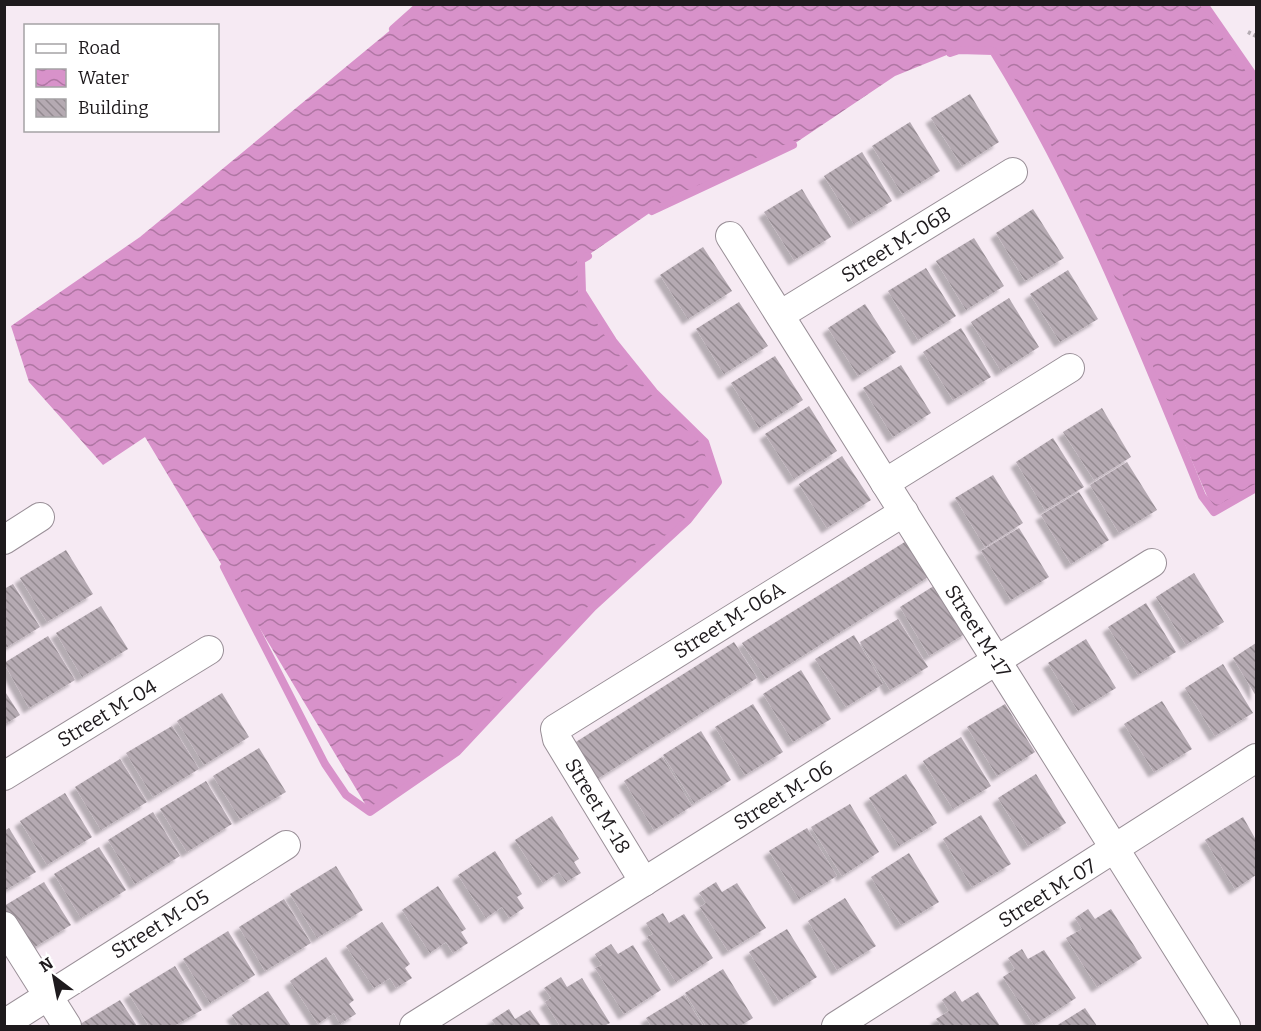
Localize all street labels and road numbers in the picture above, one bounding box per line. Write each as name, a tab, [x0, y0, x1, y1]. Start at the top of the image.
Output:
street label: Street M-06B	[837, 201, 955, 287]
street label: Street M-06A	[669, 576, 790, 664]
street label: Street M-17	[940, 580, 1016, 682]
street label: Street M-04	[53, 674, 161, 752]
street label: Street M-18	[560, 754, 636, 858]
street label: Street M-06	[729, 755, 837, 835]
street label: Street M-07	[994, 854, 1100, 932]
street label: Street M-05	[107, 884, 213, 964]

